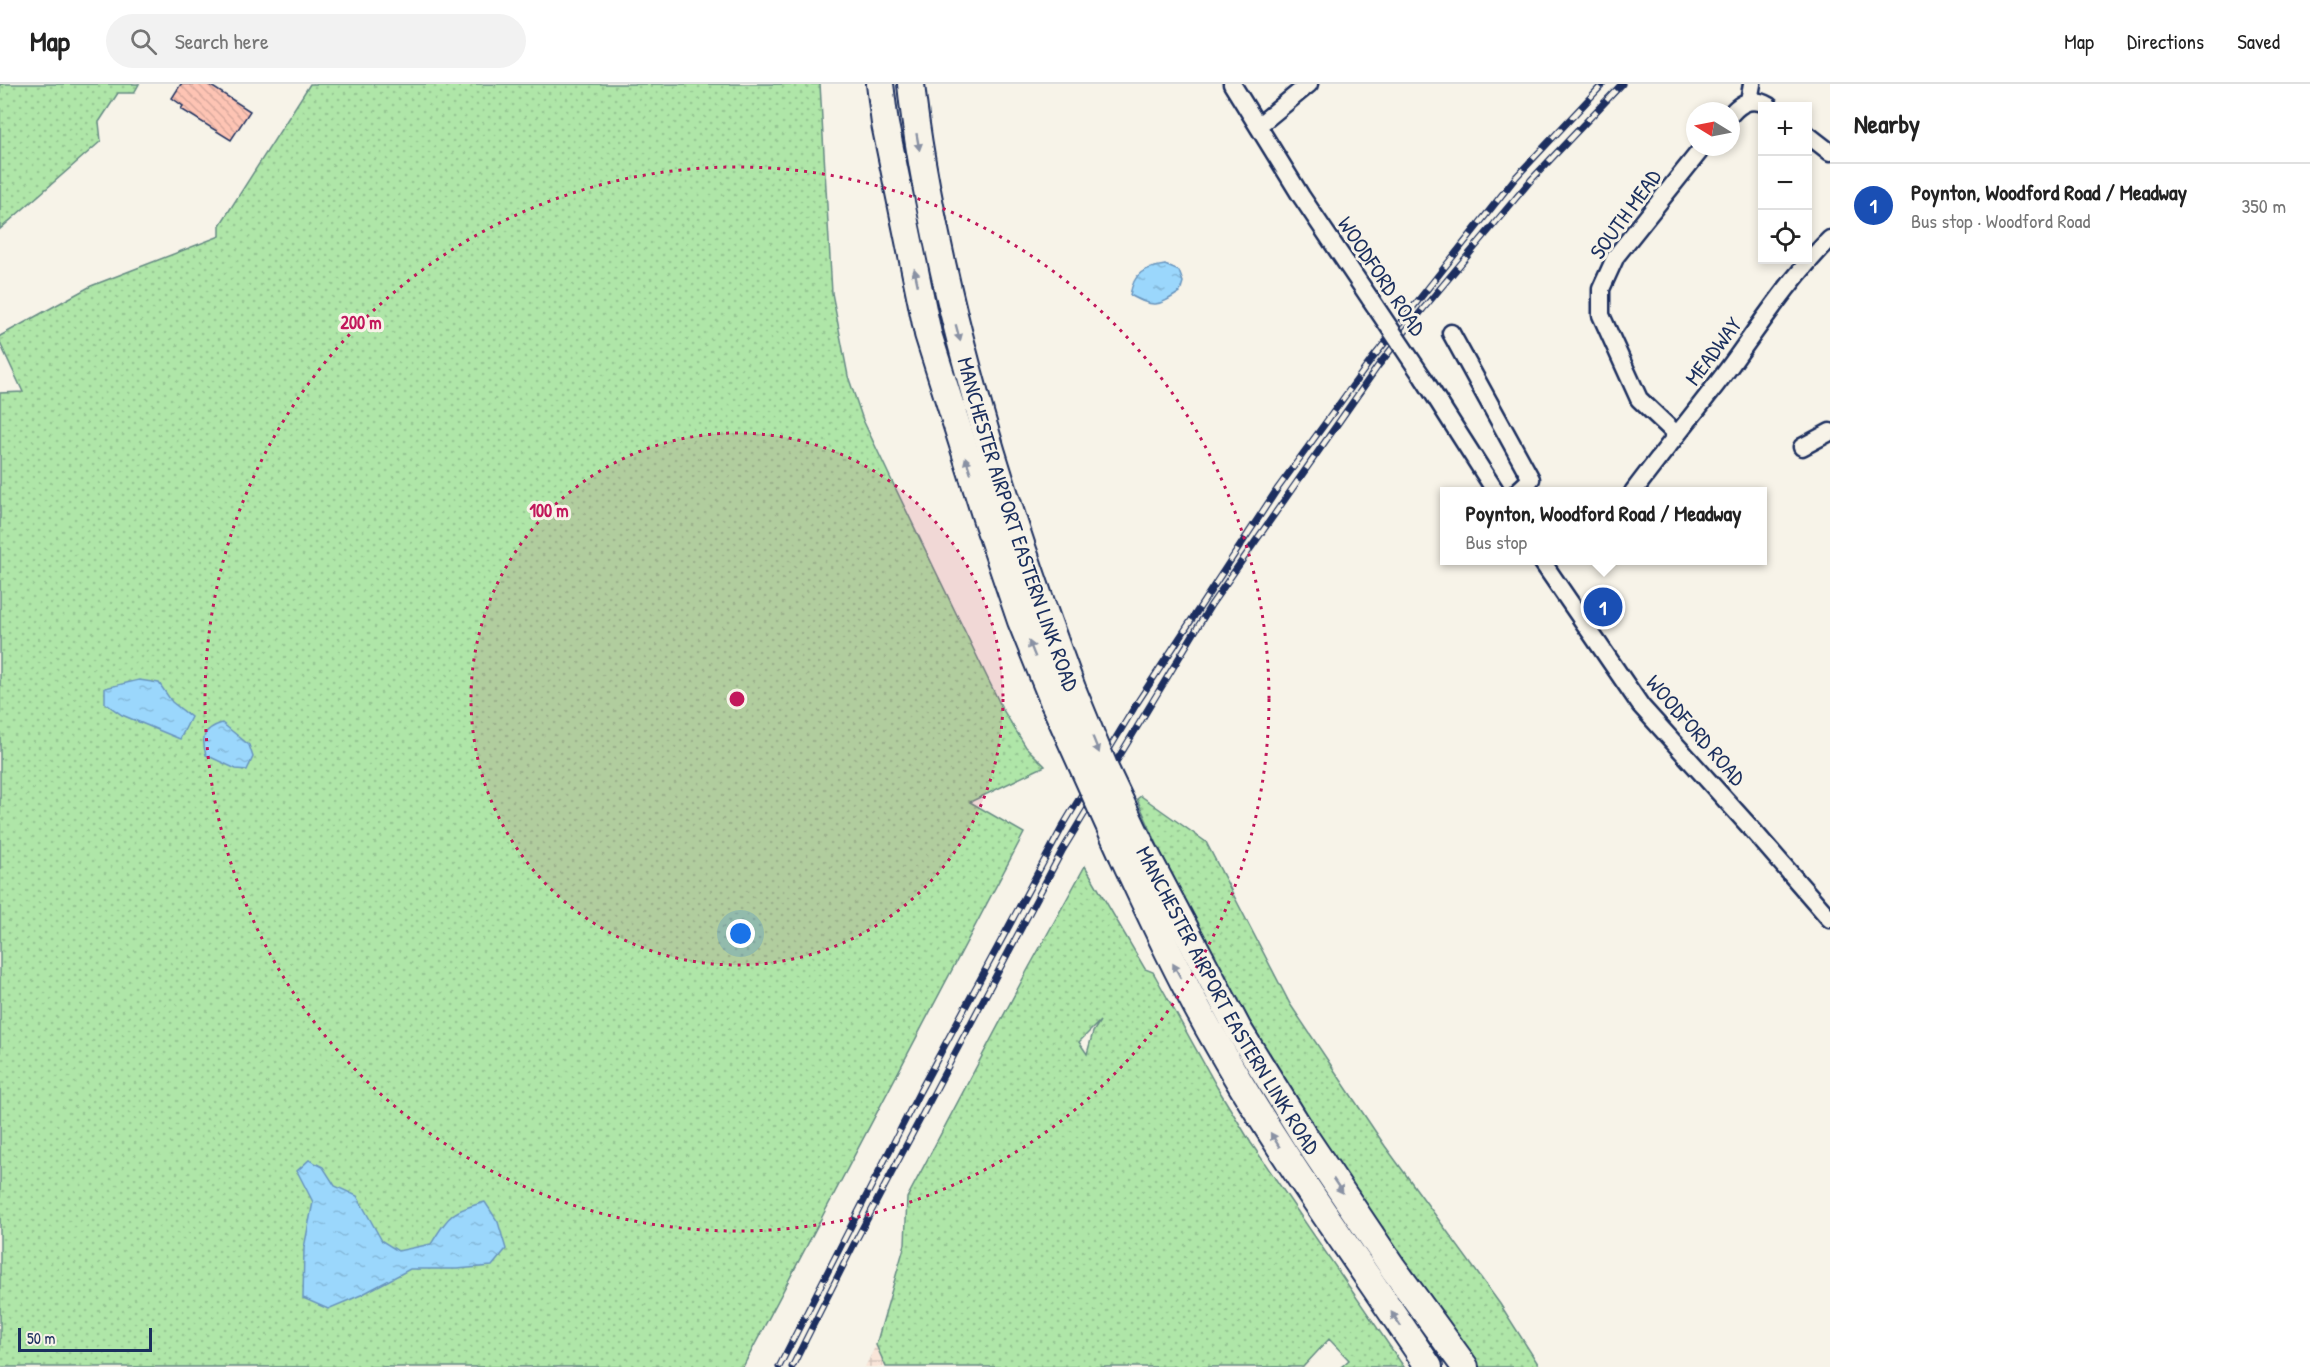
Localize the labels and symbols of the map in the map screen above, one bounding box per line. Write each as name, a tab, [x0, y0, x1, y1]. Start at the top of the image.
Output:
north arrow	[1686, 102, 1740, 156]
one-way arrow	[914, 133, 923, 152]
street label: SOUTH MEAD	[1582, 163, 1668, 265]
street label: WOODFORD ROAD	[1331, 210, 1433, 342]
one-way arrow	[911, 267, 920, 286]
text: 200 m	[341, 310, 381, 335]
street label: MEADWAY	[1678, 311, 1749, 391]
one-way arrow	[954, 324, 963, 342]
street label: MANCHESTER AIRPORT EASTERN LINK ROAD	[950, 354, 1087, 696]
one-way arrow	[963, 456, 972, 474]
text: 100 m	[529, 498, 569, 523]
pin: 1	[1584, 584, 1622, 630]
one-way arrow	[1027, 640, 1036, 658]
street label: WOODFORD ROAD	[1639, 668, 1753, 792]
centre of rings	[727, 689, 747, 709]
one-way arrow	[1091, 737, 1101, 755]
street label: MANCHESTER AIRPORT EASTERN LINK ROAD	[1129, 841, 1328, 1160]
your location	[726, 919, 755, 948]
one-way arrow	[1172, 963, 1182, 980]
one-way arrow	[1270, 1132, 1281, 1148]
one-way arrow	[1332, 1178, 1343, 1194]
one-way arrow	[1390, 1311, 1402, 1327]
scale bar	[18, 1325, 152, 1352]

